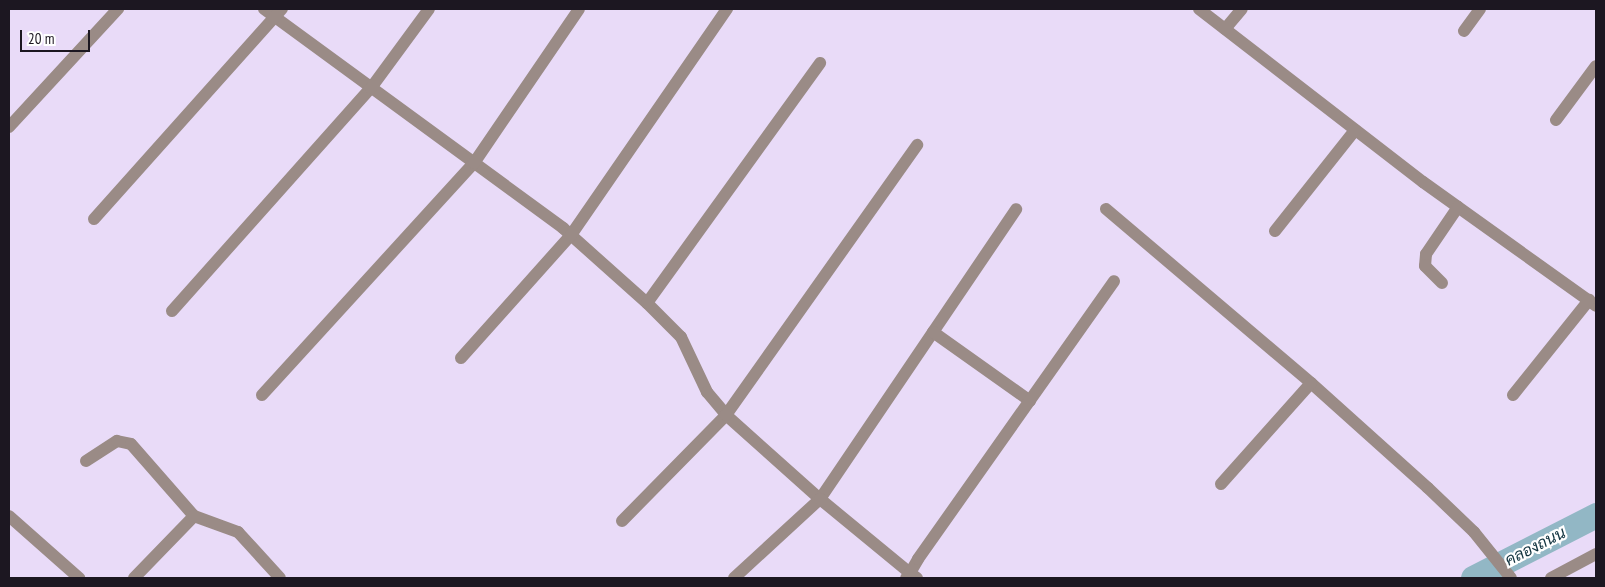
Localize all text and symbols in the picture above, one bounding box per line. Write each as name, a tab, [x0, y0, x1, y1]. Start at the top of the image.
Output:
scale bar	[22, 20, 92, 52]
text: 20 m	[28, 29, 54, 48]
water label: คลองถนน	[1502, 523, 1568, 569]

